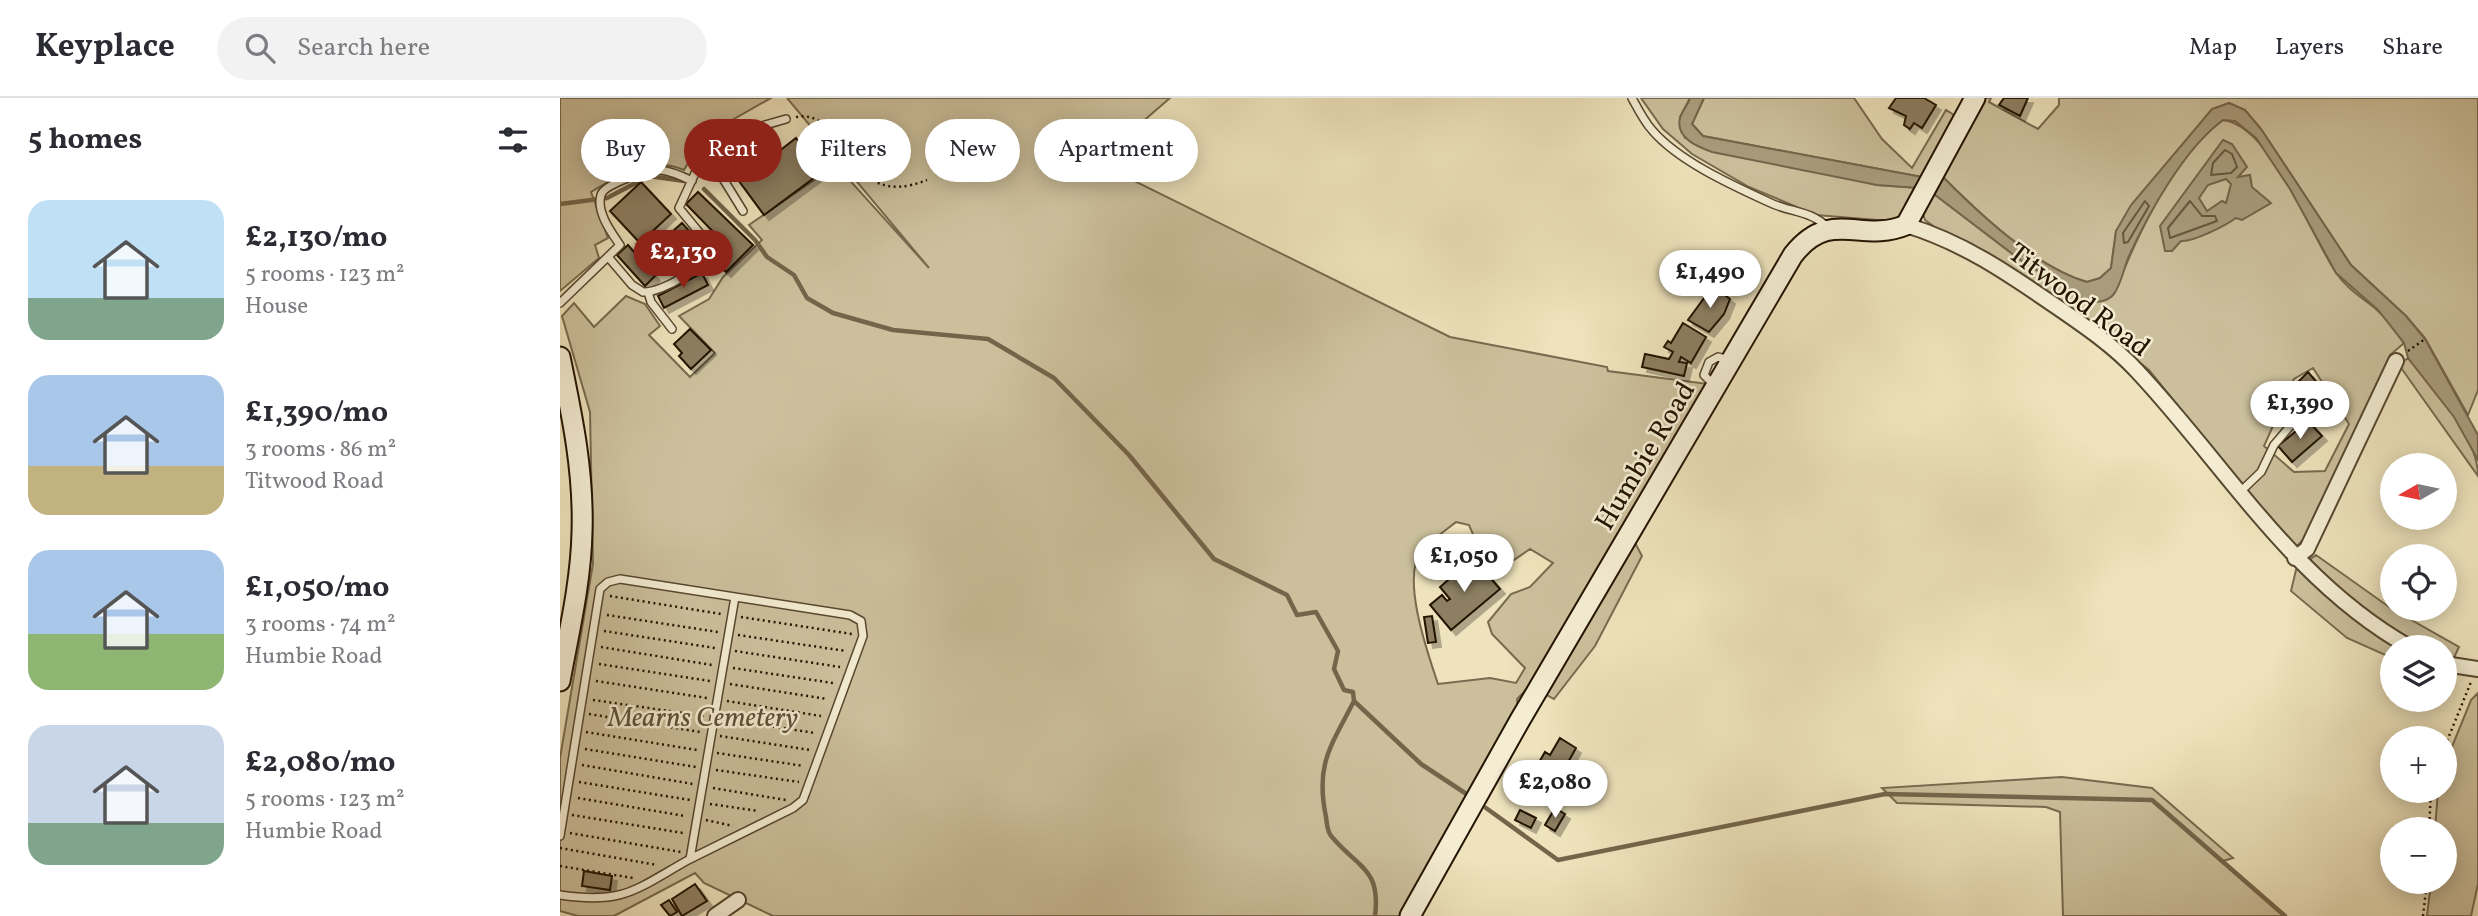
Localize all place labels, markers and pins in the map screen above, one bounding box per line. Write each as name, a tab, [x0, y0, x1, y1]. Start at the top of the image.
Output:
pin: £2,130	[626, 230, 740, 290]
pin: £1,490	[1653, 250, 1767, 310]
pin: £1,390	[2243, 382, 2357, 441]
pin: £1,050	[1407, 534, 1521, 594]
pin: £2,080	[1498, 760, 1612, 820]

